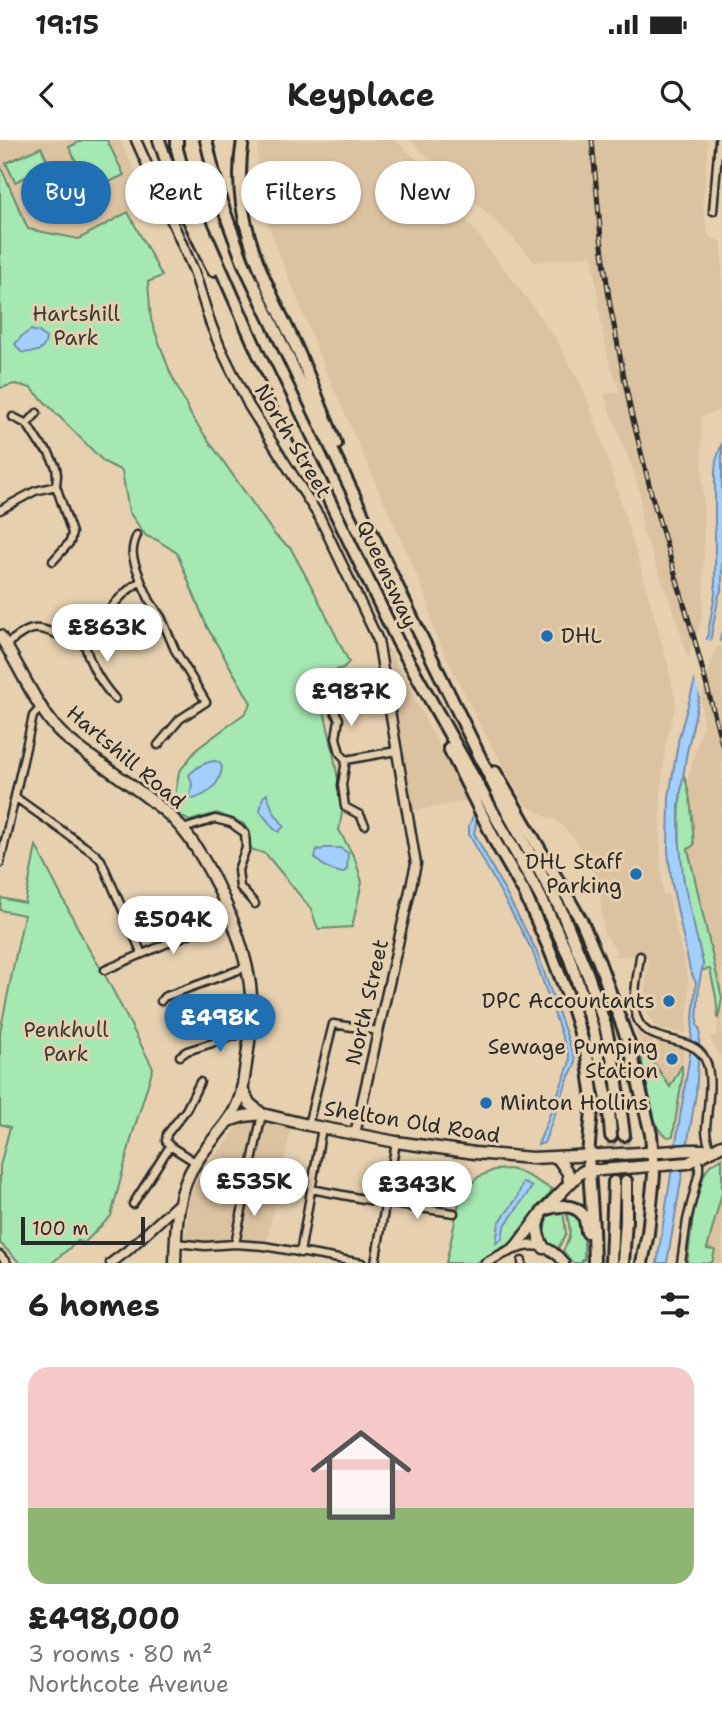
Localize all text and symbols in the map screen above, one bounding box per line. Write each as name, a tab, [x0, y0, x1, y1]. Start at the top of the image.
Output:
text: 19:15	[35, 7, 99, 42]
text: Keyplace	[287, 73, 435, 116]
icon: back	[28, 76, 66, 114]
icon: search	[656, 76, 694, 114]
chip: Buy	[21, 161, 111, 224]
chip: Rent	[125, 161, 227, 224]
chip: Filters	[241, 161, 361, 224]
chip: New	[375, 161, 475, 224]
park label: Hartshill Park	[32, 300, 120, 352]
street label: North Street	[248, 379, 338, 503]
street label: Queensway	[350, 516, 424, 632]
pin: £863K	[58, 604, 156, 664]
text: £863K	[68, 612, 146, 642]
place label: DHL	[561, 622, 602, 650]
marker: DHL	[539, 628, 555, 644]
pin: £987K	[302, 668, 400, 728]
text: £987K	[311, 676, 391, 706]
street label: Hartshill Road	[61, 699, 191, 815]
place label: DHL Staff Parking	[525, 848, 622, 900]
marker: DHL Staff Parking	[628, 866, 644, 882]
pin: £504K	[124, 896, 222, 956]
text: £504K	[134, 904, 212, 934]
street label: North Street	[339, 936, 395, 1068]
place label: DPC Accountants	[482, 987, 655, 1015]
marker: DPC Accountants	[661, 993, 677, 1009]
pin: £498K	[171, 995, 269, 1054]
text: £498K	[180, 1002, 260, 1032]
park label: Penkhull Park	[23, 1016, 109, 1068]
place label: Sewage Pumping Station	[488, 1033, 658, 1085]
marker: Sewage Pumping Station	[664, 1051, 680, 1067]
place label: Minton Hollins	[500, 1089, 649, 1117]
street label: Shelton Old Road	[322, 1094, 502, 1150]
marker: Minton Hollins	[478, 1095, 494, 1111]
pin: £535K	[205, 1158, 303, 1218]
pin: £343K	[368, 1161, 466, 1221]
text: £535K	[216, 1166, 292, 1196]
text: £343K	[378, 1169, 456, 1199]
scale bar	[21, 1214, 145, 1246]
text: 100 m	[32, 1216, 89, 1241]
text: 6 homes	[28, 1285, 160, 1326]
icon: filters	[656, 1286, 694, 1324]
icon: home	[298, 1412, 424, 1538]
text: £498,000	[28, 1598, 180, 1639]
text: 3 rooms · 80 m²	[28, 1639, 213, 1669]
text: Northcote Avenue	[28, 1669, 229, 1699]

